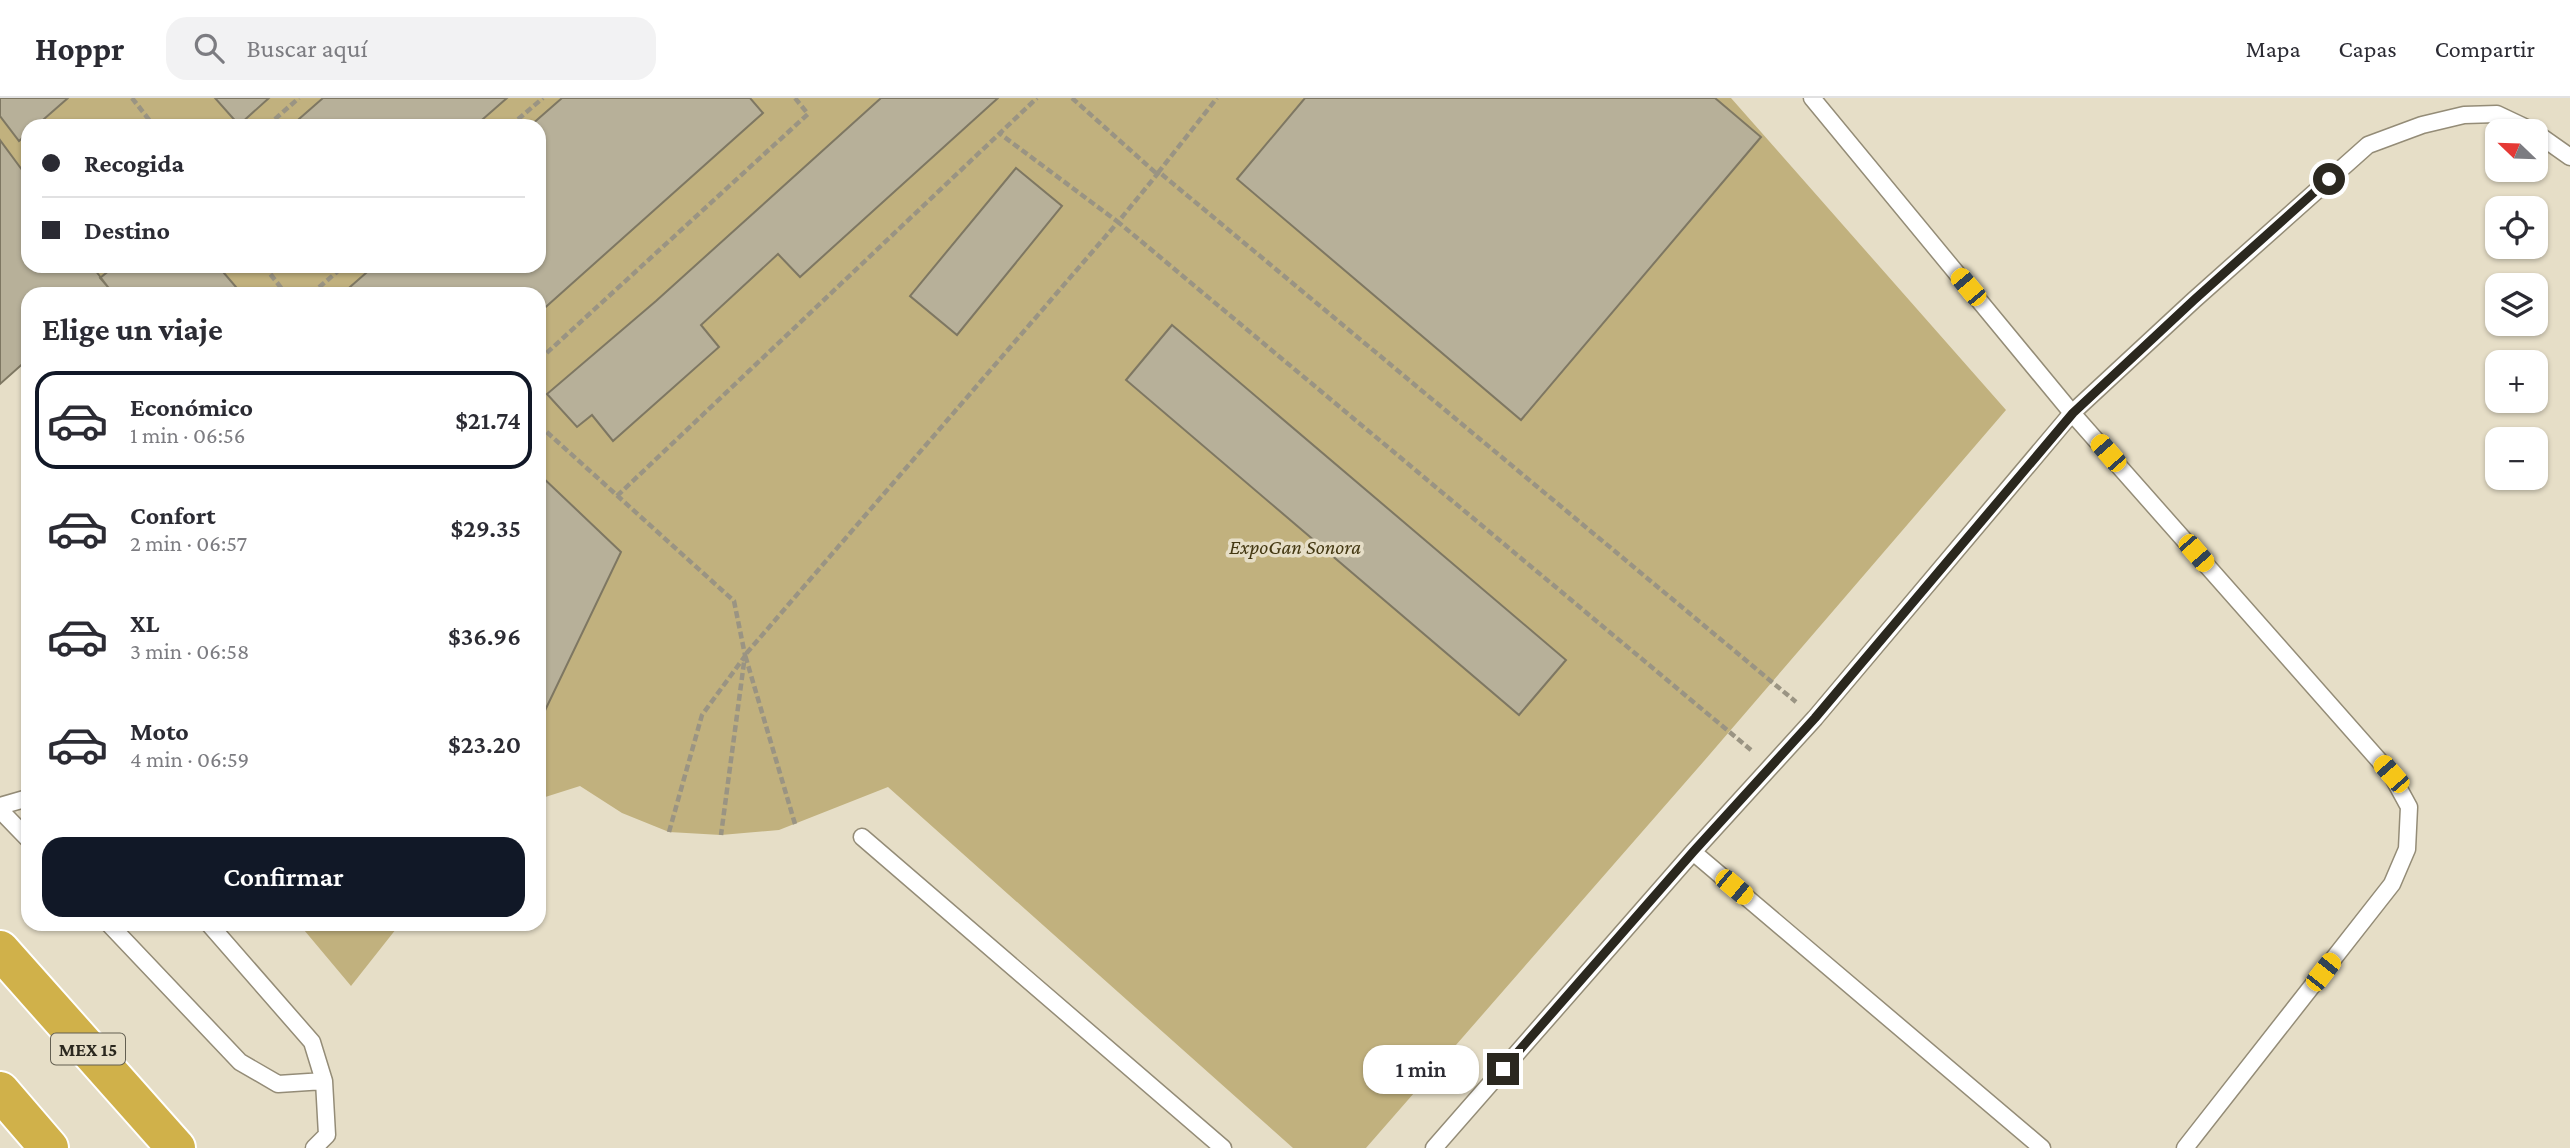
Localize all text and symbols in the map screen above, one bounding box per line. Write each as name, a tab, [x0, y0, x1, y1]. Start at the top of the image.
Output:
search box	[166, 17, 656, 80]
icon: search	[190, 29, 228, 67]
text: Hoppr	[35, 30, 124, 67]
text: Buscar aquí	[246, 34, 367, 63]
text: Mapa	[2246, 35, 2301, 62]
text: Capas	[2339, 35, 2397, 62]
text: Compartir	[2435, 35, 2535, 62]
north arrow	[2485, 119, 2548, 182]
map controls	[2485, 119, 2548, 490]
text: Recogida	[84, 149, 184, 178]
route start	[2313, 163, 2345, 195]
button: locate	[2485, 196, 2548, 259]
text: Destino	[84, 216, 170, 245]
car	[1947, 264, 1990, 310]
button: layers	[2485, 273, 2548, 336]
text: Elige un viaje	[42, 311, 223, 347]
button: +	[2485, 350, 2548, 413]
icon: car	[46, 389, 109, 452]
text: Económico	[130, 393, 253, 422]
text: $21.74	[455, 406, 521, 435]
text: 1 min · 06:56	[130, 422, 245, 448]
button: −	[2485, 427, 2548, 490]
car	[2087, 430, 2130, 476]
icon: car	[46, 497, 109, 560]
text: Confort	[130, 501, 216, 530]
text: $29.35	[451, 514, 521, 543]
text: 2 min · 06:57	[130, 530, 247, 556]
car	[2175, 530, 2218, 576]
park label: ExpoGan Sonora	[1229, 535, 1361, 559]
icon: car	[46, 605, 109, 668]
text: XL	[130, 609, 159, 638]
text: $36.96	[448, 622, 521, 651]
text: 3 min · 06:58	[130, 638, 249, 664]
icon: car	[46, 713, 109, 776]
text: Moto	[130, 717, 189, 746]
text: $23.20	[448, 730, 521, 759]
text: 4 min · 06:59	[130, 746, 249, 772]
car	[2370, 751, 2413, 797]
button: Confirmar	[42, 837, 525, 917]
car	[1712, 865, 1757, 909]
car	[2302, 949, 2345, 995]
road number: MEX 15	[51, 1034, 125, 1065]
callout: 1 min	[1363, 1044, 1478, 1094]
route end	[1487, 1053, 1519, 1085]
text: 1 min	[1395, 1056, 1447, 1082]

